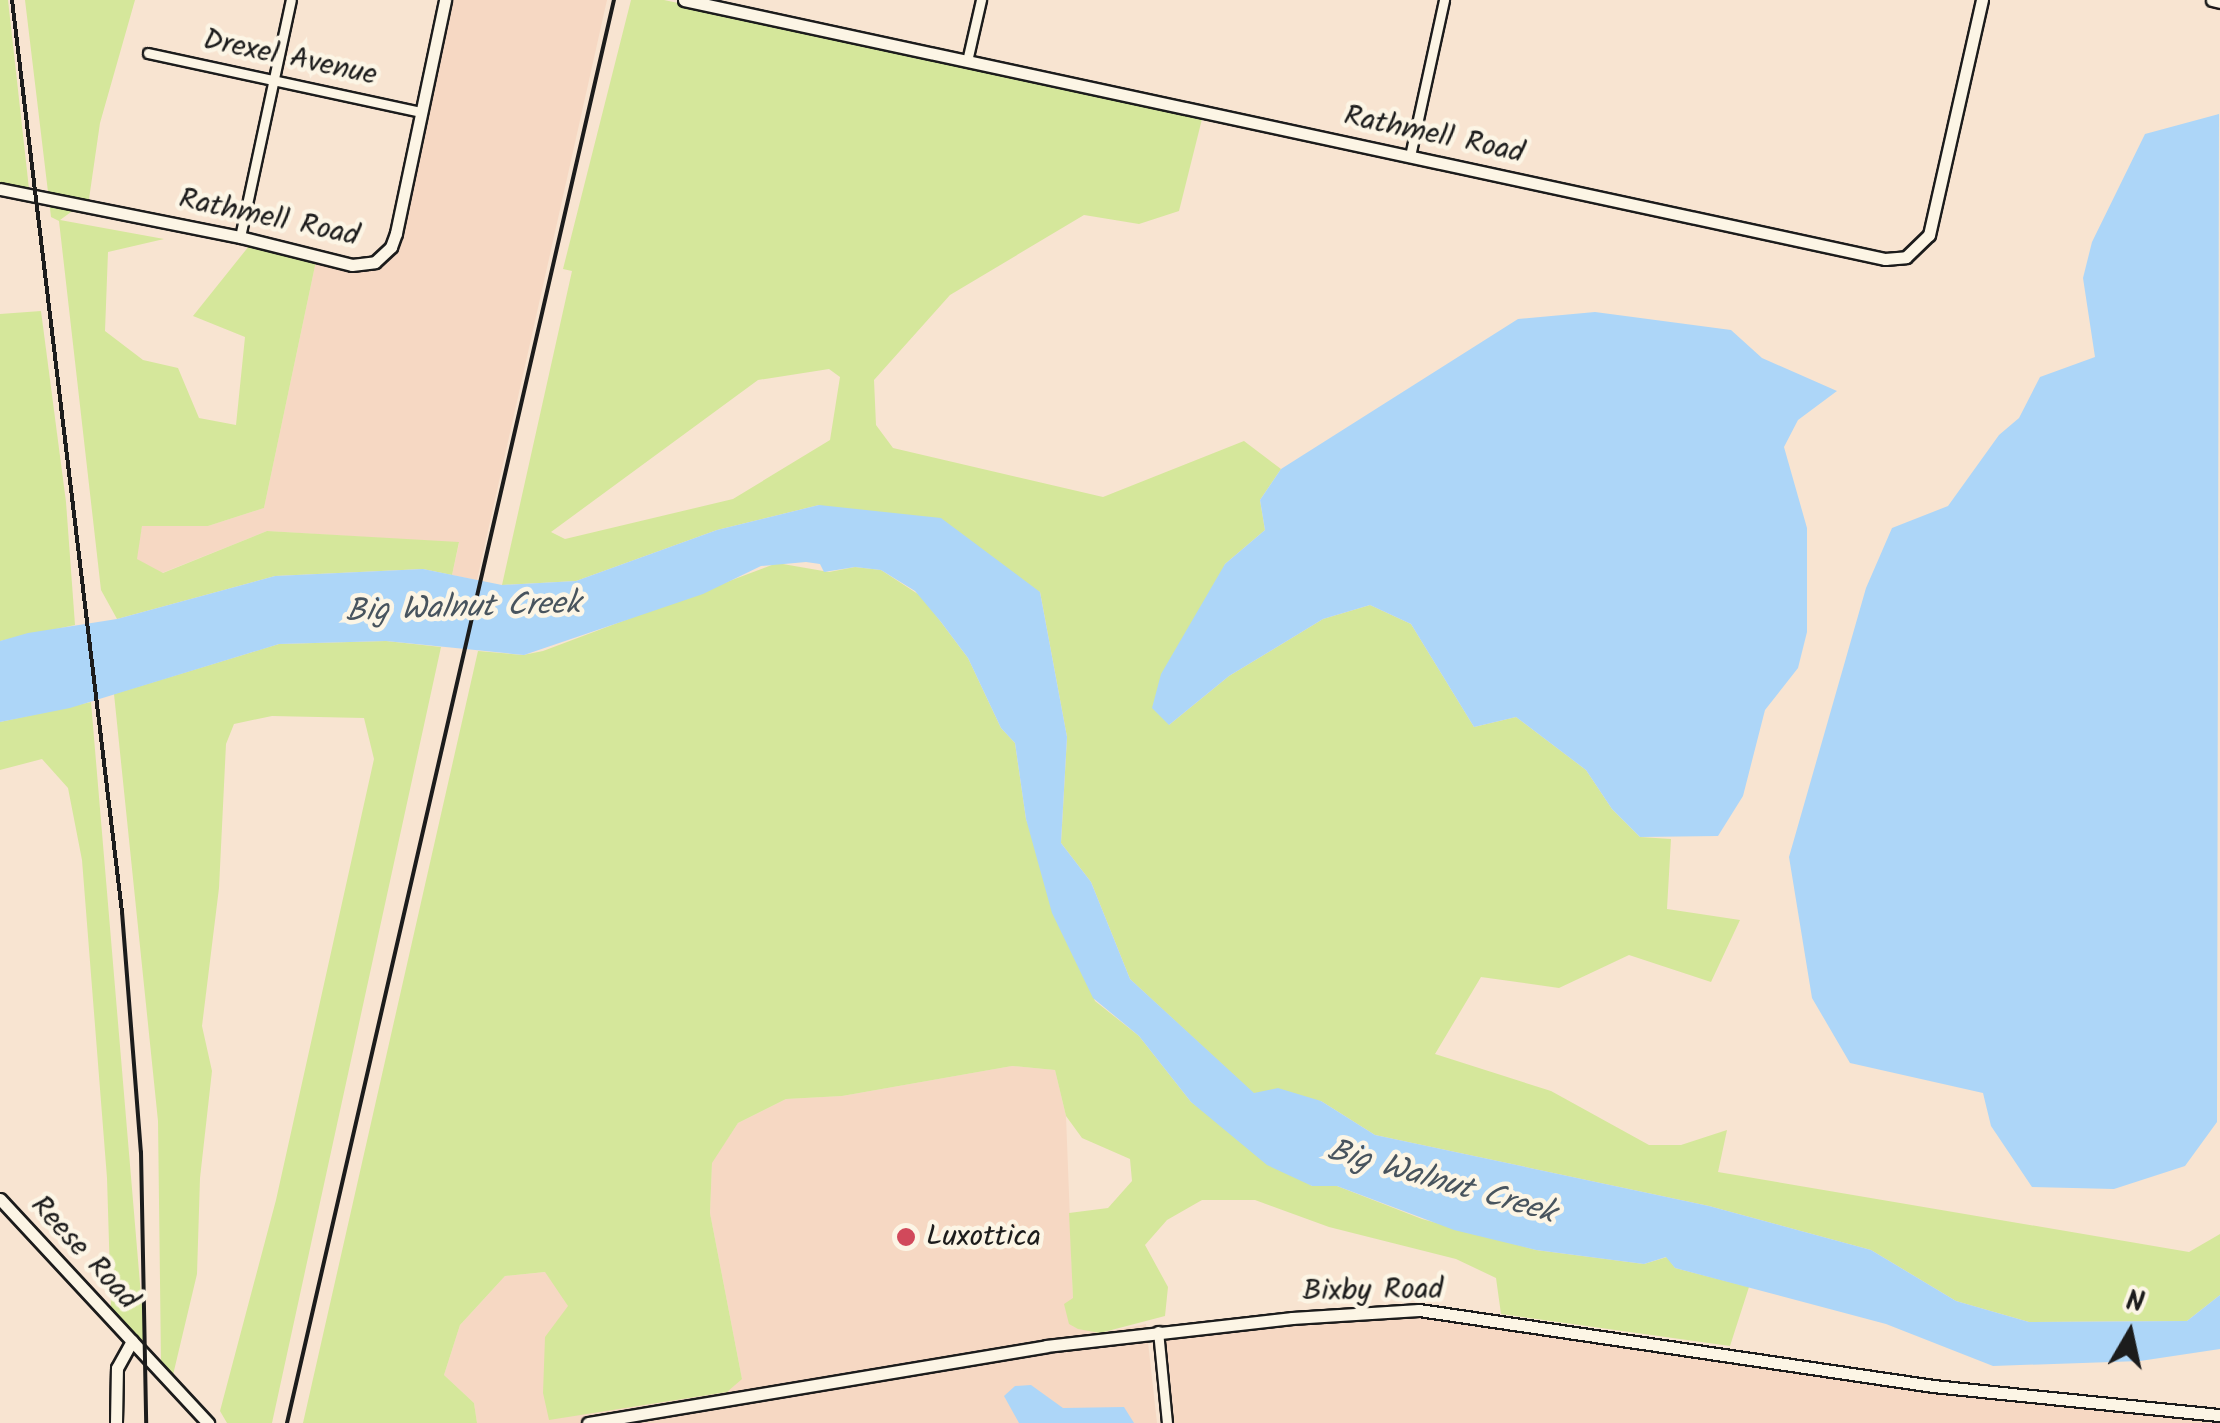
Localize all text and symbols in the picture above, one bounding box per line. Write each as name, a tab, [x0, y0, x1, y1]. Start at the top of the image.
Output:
street label: Drexel Avenue	[200, 22, 380, 94]
street label: Rathmell Road	[1340, 98, 1528, 172]
street label: Rathmell Road	[175, 181, 363, 255]
water label: Big Walnut Creek	[345, 586, 581, 632]
water label: Big Walnut Creek	[1323, 1132, 1559, 1234]
street label: Reese Road	[22, 1188, 146, 1318]
place label: Luxottica	[926, 1219, 1041, 1255]
marker: Luxottica	[895, 1226, 917, 1248]
street label: Bixby Road	[1302, 1272, 1444, 1310]
text: N	[2123, 1279, 2147, 1326]
north arrow	[2080, 1283, 2180, 1383]

